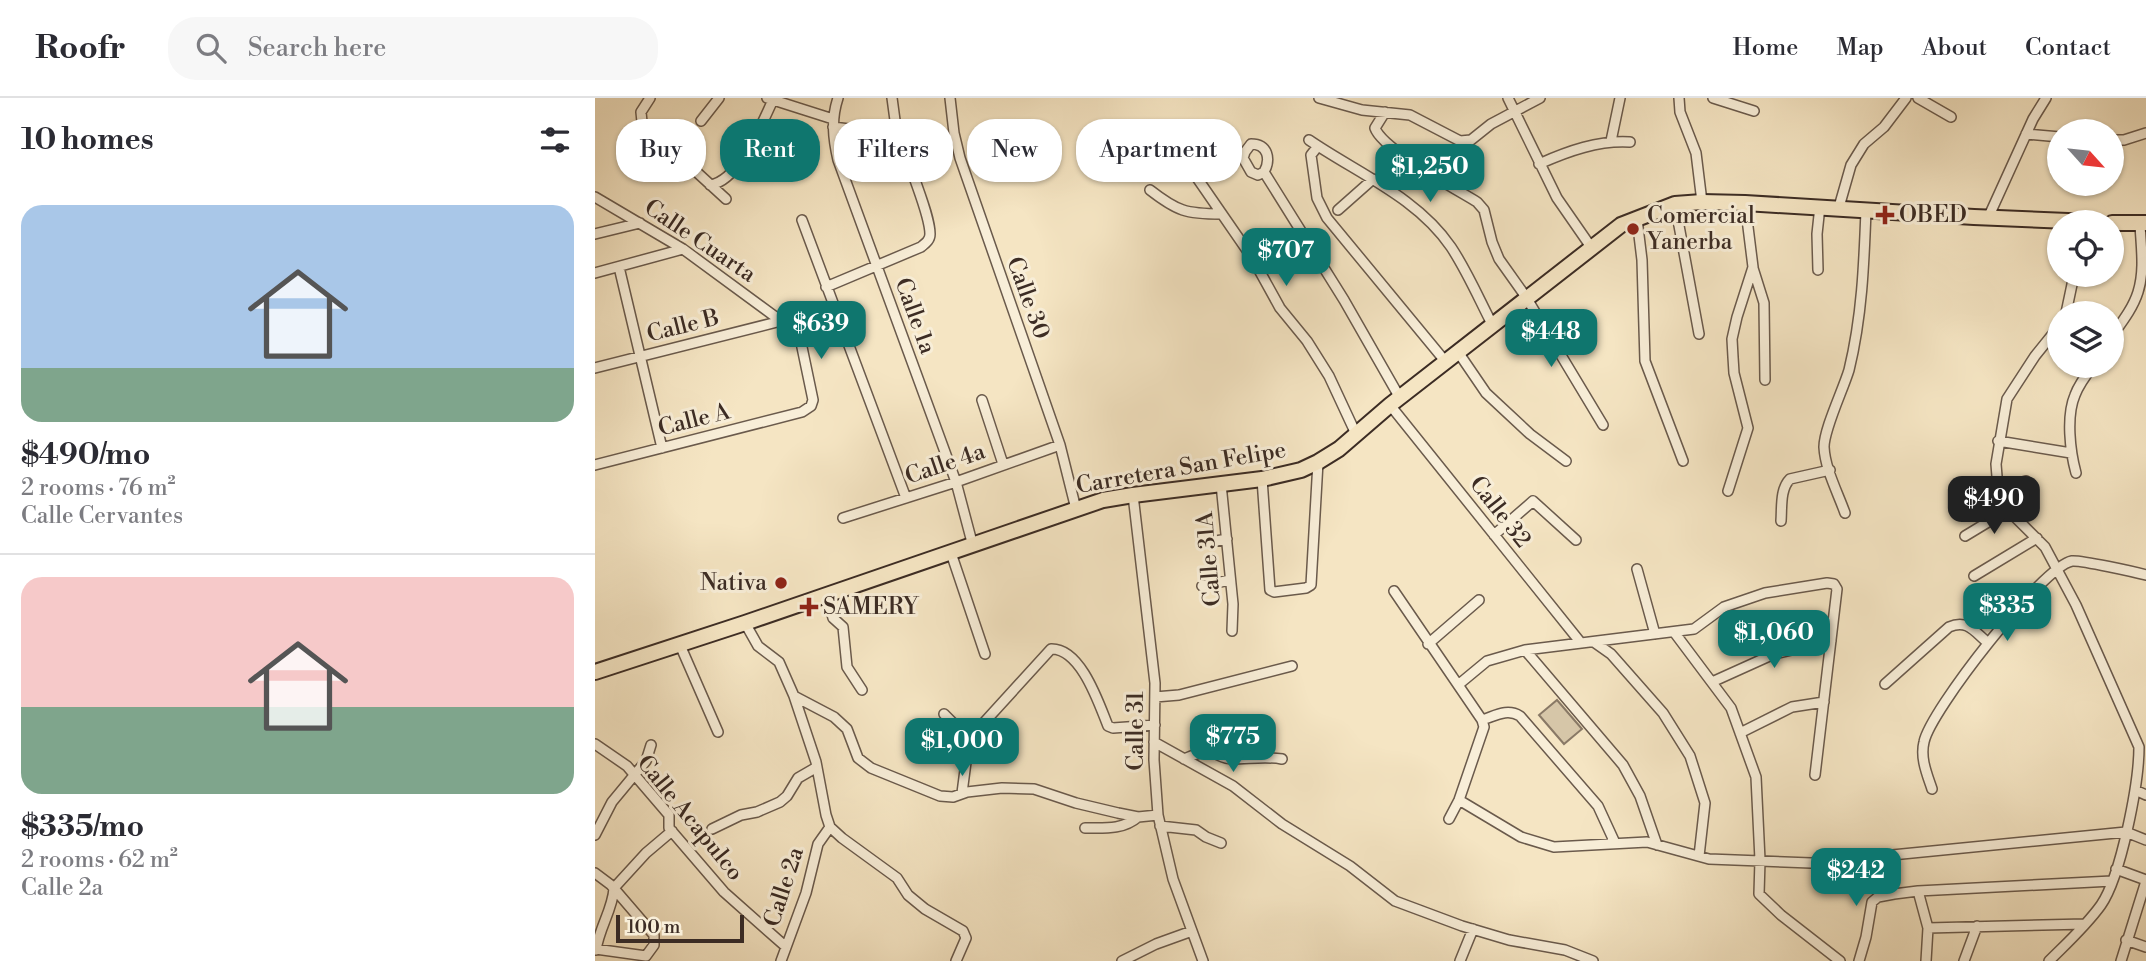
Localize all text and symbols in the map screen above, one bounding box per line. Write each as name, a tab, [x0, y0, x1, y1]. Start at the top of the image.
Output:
search box	[168, 17, 658, 80]
text: Roofr	[35, 28, 126, 69]
icon: search	[192, 29, 230, 67]
text: Search here	[248, 32, 386, 64]
text: Home	[1733, 33, 1798, 63]
text: Map	[1836, 33, 1884, 63]
text: About	[1922, 33, 1987, 63]
text: Contact	[2025, 33, 2111, 63]
chip: Buy	[616, 119, 706, 182]
chip: Rent	[720, 119, 820, 182]
chip: Filters	[834, 119, 953, 182]
chip: New	[967, 119, 1062, 182]
chip: Apartment	[1076, 119, 1242, 182]
north arrow	[2047, 119, 2125, 196]
map controls	[2047, 119, 2124, 378]
text: 10 homes	[21, 121, 154, 159]
icon: filters	[536, 121, 574, 159]
pin: $1,250	[1373, 144, 1487, 204]
text: $1,250	[1391, 153, 1469, 181]
street label: Calle Cuarta	[639, 193, 761, 289]
place label: OBED	[1899, 201, 1967, 229]
place label: Comercial Yanerba	[1646, 202, 1755, 256]
marker: OBED	[1877, 207, 1893, 223]
button: locate	[2047, 210, 2124, 287]
marker: Comercial Yanerba	[1625, 221, 1641, 237]
pin: $707	[1245, 228, 1327, 288]
text: $707	[1258, 237, 1314, 265]
icon: home	[235, 251, 361, 377]
street label: Calle 30	[1000, 253, 1056, 343]
street label: Calle 1a	[888, 274, 942, 358]
button: layers	[2047, 301, 2124, 378]
pin: $639	[780, 302, 862, 361]
street label: Calle B	[644, 304, 722, 348]
text: $639	[793, 310, 849, 338]
pin: $448	[1510, 310, 1592, 369]
text: $448	[1521, 318, 1581, 346]
street label: Calle A	[655, 397, 734, 442]
text: $490/mo	[21, 436, 150, 474]
street label: Carretera San Felipe	[1074, 436, 1288, 500]
street label: Calle 4a	[901, 437, 989, 491]
street label: Calle 32	[1463, 471, 1537, 553]
text: 2 rooms · 76 m²	[21, 474, 176, 502]
pin: $490	[1953, 476, 2035, 536]
text: $490	[1964, 485, 2024, 513]
text: Calle Cervantes	[21, 502, 183, 530]
street label: Calle 31A	[1191, 509, 1227, 608]
place label: Nativa	[700, 569, 767, 597]
marker: Nativa	[773, 575, 789, 591]
pin: $335	[1966, 584, 2048, 643]
text: $335	[1979, 592, 2035, 620]
place label: SAMERY	[823, 593, 920, 621]
marker: SAMERY	[801, 599, 817, 615]
pin: $1,060	[1717, 610, 1831, 670]
text: $1,060	[1734, 619, 1814, 647]
icon: home	[235, 623, 361, 749]
street label: Calle 31	[1122, 691, 1150, 771]
pin: $775	[1192, 714, 1274, 774]
pin: $1,000	[905, 718, 1019, 778]
text: $775	[1206, 723, 1260, 751]
text: $1,000	[921, 727, 1003, 755]
street label: Calle Acapulco	[631, 750, 749, 886]
text: $335/mo	[21, 808, 144, 846]
street label: Calle 2a	[758, 843, 810, 930]
text: 2 rooms · 62 m²	[21, 846, 178, 874]
pin: $242	[1815, 848, 1897, 908]
text: $242	[1827, 857, 1885, 885]
text: Calle 2a	[21, 874, 103, 902]
scale bar	[616, 912, 744, 944]
text: 100 m	[627, 915, 680, 939]

